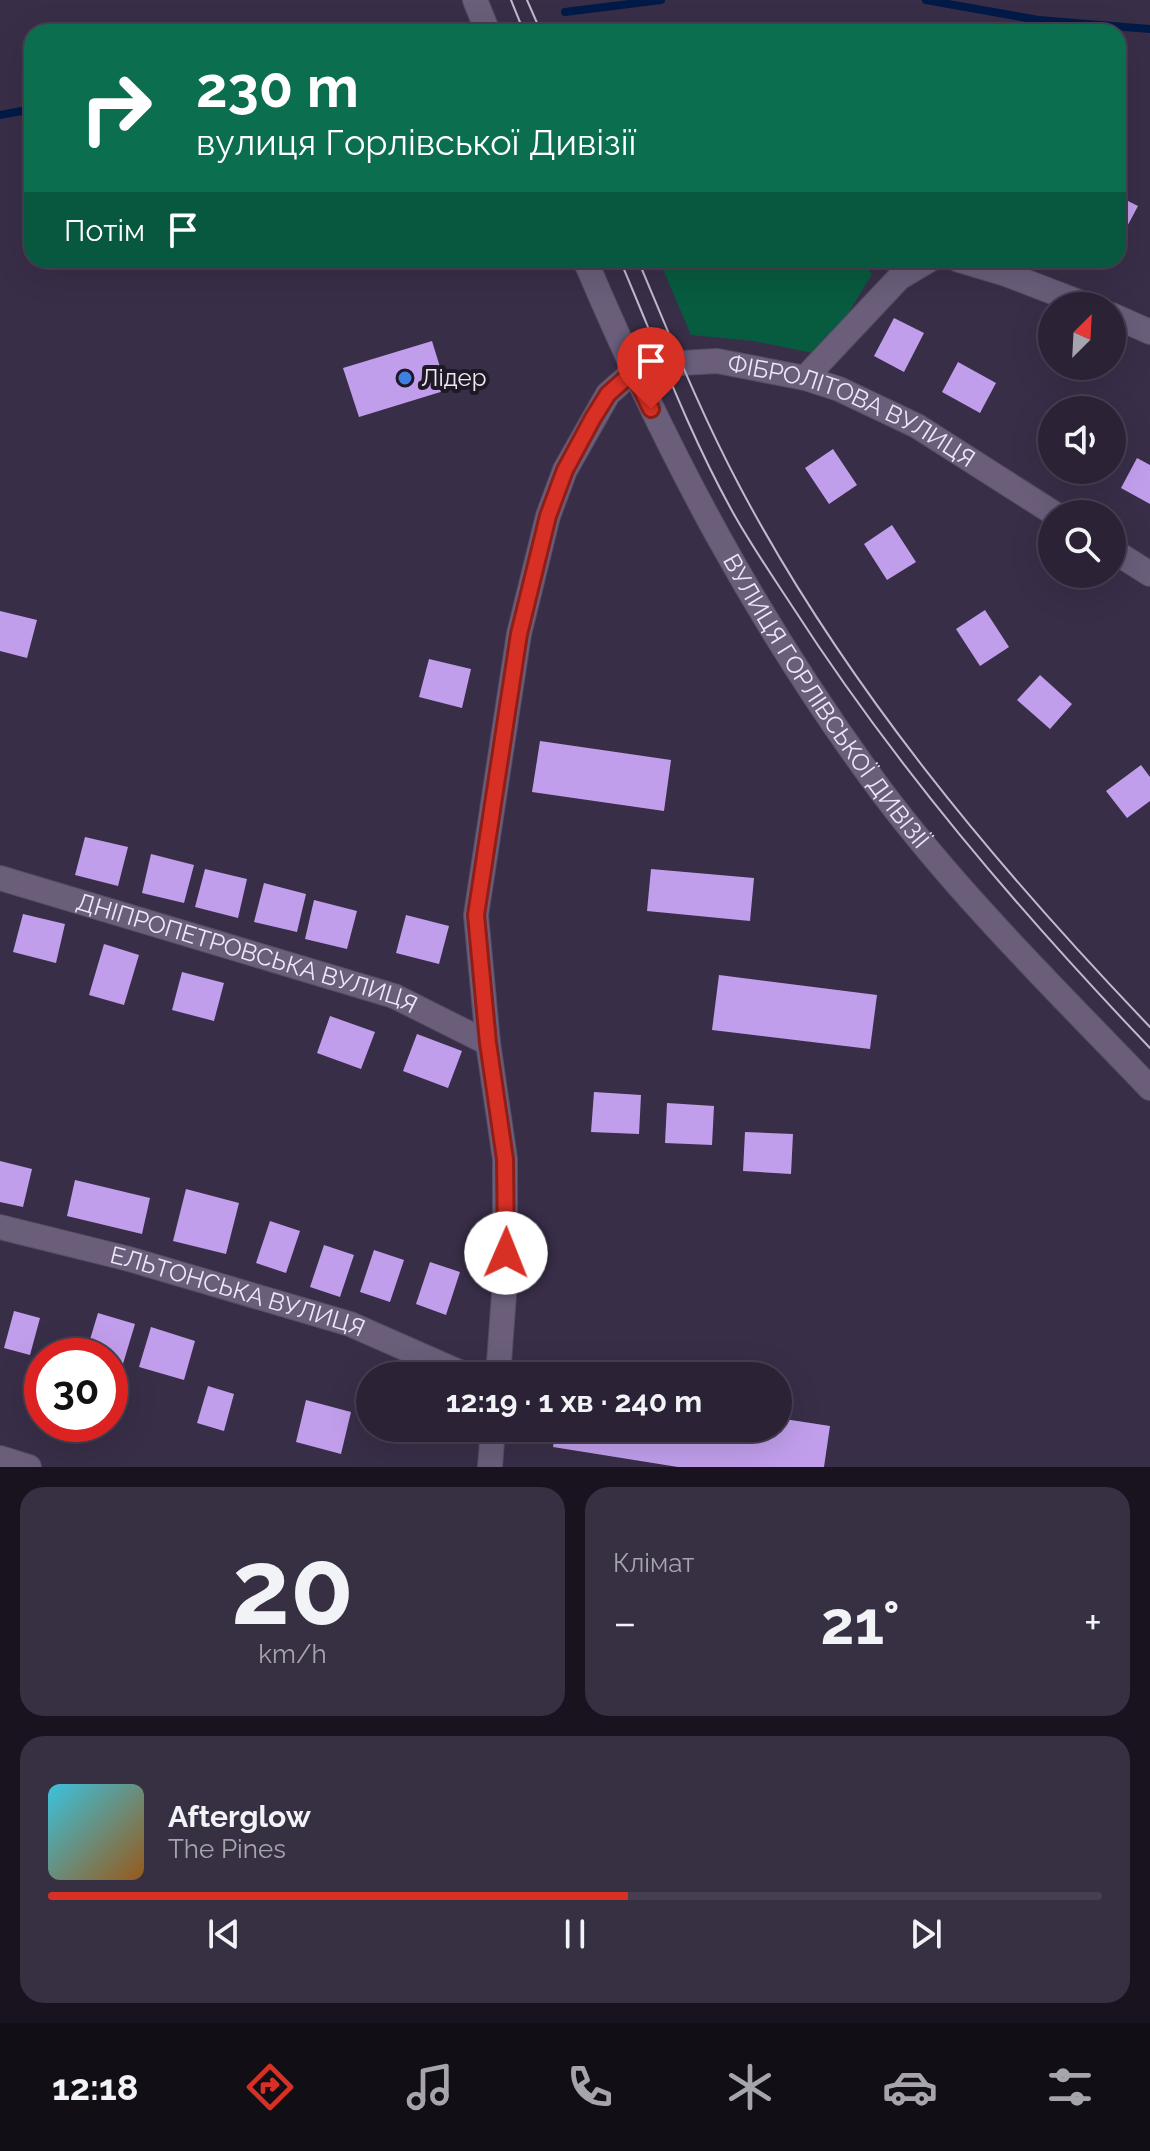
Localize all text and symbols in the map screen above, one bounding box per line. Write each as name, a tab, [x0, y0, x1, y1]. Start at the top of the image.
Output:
text: 230 m	[196, 54, 359, 120]
icon: right	[64, 56, 168, 160]
text: вулиця Горлівської Дивізії	[196, 121, 636, 163]
icon: arrive	[161, 208, 205, 252]
text: Потім	[64, 213, 145, 248]
north arrow	[1038, 292, 1126, 380]
map controls	[1038, 292, 1126, 588]
pin	[617, 327, 685, 409]
icon: arrive	[629, 339, 673, 383]
street label: ФІБРОЛІТОВА ВУЛИЦЯ	[725, 348, 981, 473]
place label: Лідер	[421, 363, 487, 392]
marker: Лідер	[396, 369, 414, 387]
button: sound	[1038, 396, 1126, 484]
button: search	[1038, 500, 1126, 588]
street label: ВУЛИЦЯ ГОРЛІВСЬКОЇ ДИВІЗІЇ	[717, 549, 936, 854]
street label: ДНІПРОПЕТРОВСЬКА ВУЛИЦЯ	[73, 887, 422, 1019]
position arrow	[464, 1211, 548, 1295]
street label: ЕЛЬТОНСЬКА ВУЛИЦЯ	[107, 1240, 369, 1343]
speed limit sign: 30	[24, 1338, 128, 1442]
text: 12:19 · 1 хв · 240 m	[446, 1384, 702, 1419]
text: 20	[231, 1526, 354, 1648]
text: Клімат	[613, 1548, 695, 1578]
text: 21°	[821, 1588, 900, 1658]
text: −	[613, 1597, 637, 1648]
text: +	[1084, 1597, 1102, 1648]
text: km/h	[258, 1639, 327, 1669]
text: Afterglow	[168, 1799, 311, 1834]
text: The Pines	[168, 1834, 286, 1864]
icon: previous	[202, 1912, 246, 1956]
icon: pause	[553, 1912, 597, 1956]
icon: next	[904, 1912, 948, 1956]
icon: directions	[242, 2059, 298, 2115]
icon: music	[402, 2059, 458, 2115]
icon: phone	[562, 2059, 618, 2115]
icon: climate	[722, 2059, 778, 2115]
icon: car	[882, 2059, 938, 2115]
icon: filters	[1042, 2059, 1098, 2115]
text: 12:18	[52, 2066, 138, 2108]

